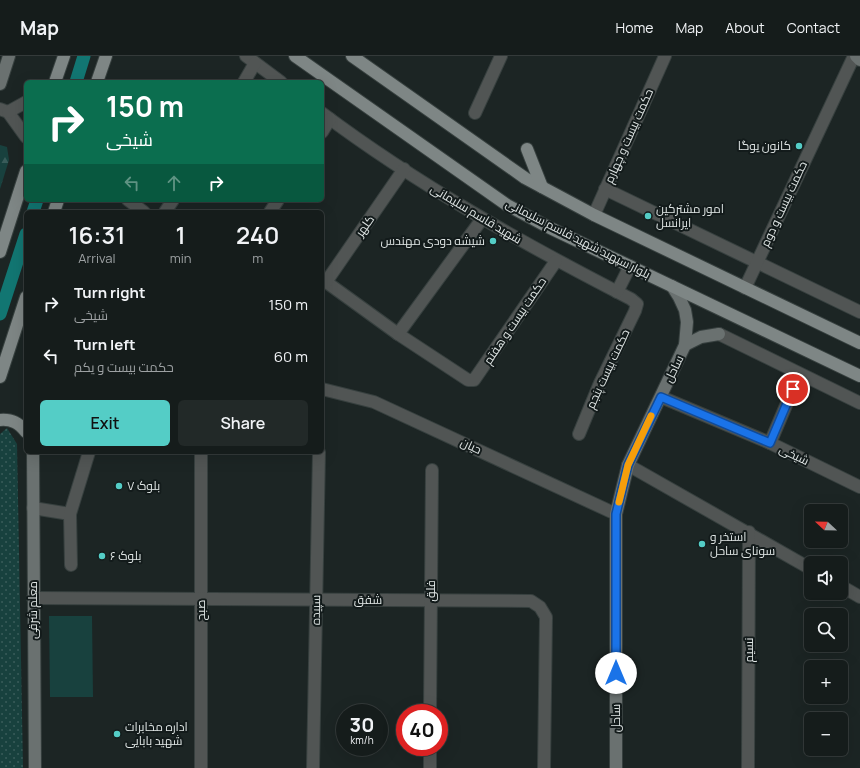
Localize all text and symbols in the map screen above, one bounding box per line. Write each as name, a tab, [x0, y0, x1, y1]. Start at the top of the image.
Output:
text: Map	[20, 15, 59, 41]
text: Home	[616, 18, 653, 37]
text: Map	[675, 18, 703, 37]
text: About	[725, 18, 765, 37]
text: Contact	[787, 18, 840, 37]
street label: حکمت بیست و چهارم	[600, 86, 658, 186]
text: 150 m	[106, 87, 184, 125]
icon: right	[40, 96, 92, 148]
text: شیخی	[106, 127, 153, 151]
place label: کانون یوگا	[738, 137, 791, 154]
marker: کانون یوگا	[794, 141, 804, 151]
street label: حکمت بیست و دوم	[756, 158, 811, 249]
icon: left	[121, 172, 143, 194]
icon: ahead	[163, 172, 185, 194]
icon: right	[205, 172, 227, 194]
street label: شهید قاسم سلیمانی	[427, 180, 525, 248]
street label: بلوار سپهبد شهید قاسم سلیمانی	[503, 195, 653, 282]
place label: امور مشترکین ایرانسل	[656, 200, 724, 231]
marker: امور مشترکین ایرانسل	[643, 211, 653, 221]
street label: کلهر	[351, 212, 378, 241]
text: 16:31	[68, 218, 125, 251]
text: 1	[176, 218, 186, 251]
text: 240	[236, 218, 280, 251]
place label: شیشه دودی مهندس	[381, 232, 485, 249]
marker: شیشه دودی مهندس	[488, 236, 498, 246]
text: Arrival	[78, 249, 115, 267]
text: min	[170, 249, 192, 267]
text: m	[252, 249, 263, 267]
street label: حکمت بیست و هفتم	[479, 274, 550, 368]
text: Turn right	[74, 282, 145, 303]
icon: right	[40, 293, 62, 315]
text: 150 m	[269, 294, 308, 315]
text: شیخی	[74, 306, 108, 324]
street label: حکمت بیست پنجم	[582, 326, 634, 412]
text: Turn left	[74, 334, 136, 355]
icon: left	[40, 345, 62, 367]
text: 60 m	[274, 346, 308, 367]
street label: ساحل	[660, 352, 687, 385]
text: حکمت بیست و یکم	[74, 358, 174, 376]
pin	[776, 372, 810, 406]
icon: arrive	[782, 378, 804, 400]
button: Exit	[40, 400, 170, 446]
button: Share	[178, 400, 308, 446]
street label: حیان	[458, 433, 485, 458]
street label: شیخی	[776, 440, 812, 469]
place label: بلوک ۷	[127, 477, 160, 494]
marker: بلوک ۷	[114, 481, 124, 491]
north arrow	[804, 504, 848, 548]
map controls	[804, 504, 848, 756]
place label: استخر و سونای ساحل	[710, 528, 775, 559]
marker: استخر و سونای ساحل	[697, 539, 707, 549]
place label: بلوک ۶	[110, 547, 141, 564]
marker: بلوک ۶	[97, 551, 107, 561]
button: sound	[804, 556, 848, 600]
street label: فلق	[422, 580, 439, 602]
street label: معلم شرقی	[24, 581, 41, 639]
street label: شفق	[354, 591, 382, 608]
street label: سپیده	[307, 595, 324, 625]
street label: صبح	[192, 600, 209, 620]
button: search	[804, 608, 848, 652]
street label: نسیم	[740, 638, 757, 662]
position arrow	[595, 652, 637, 694]
button: +	[804, 660, 848, 704]
speed limit sign: 40	[396, 704, 448, 756]
street label: ساحل	[607, 704, 624, 732]
text: 30	[350, 711, 374, 738]
button: −	[804, 712, 848, 756]
place label: اداره مخابرات شهید بابایی	[125, 718, 188, 749]
marker: اداره مخابرات شهید بابایی	[112, 729, 122, 739]
text: km/h	[350, 733, 374, 747]

